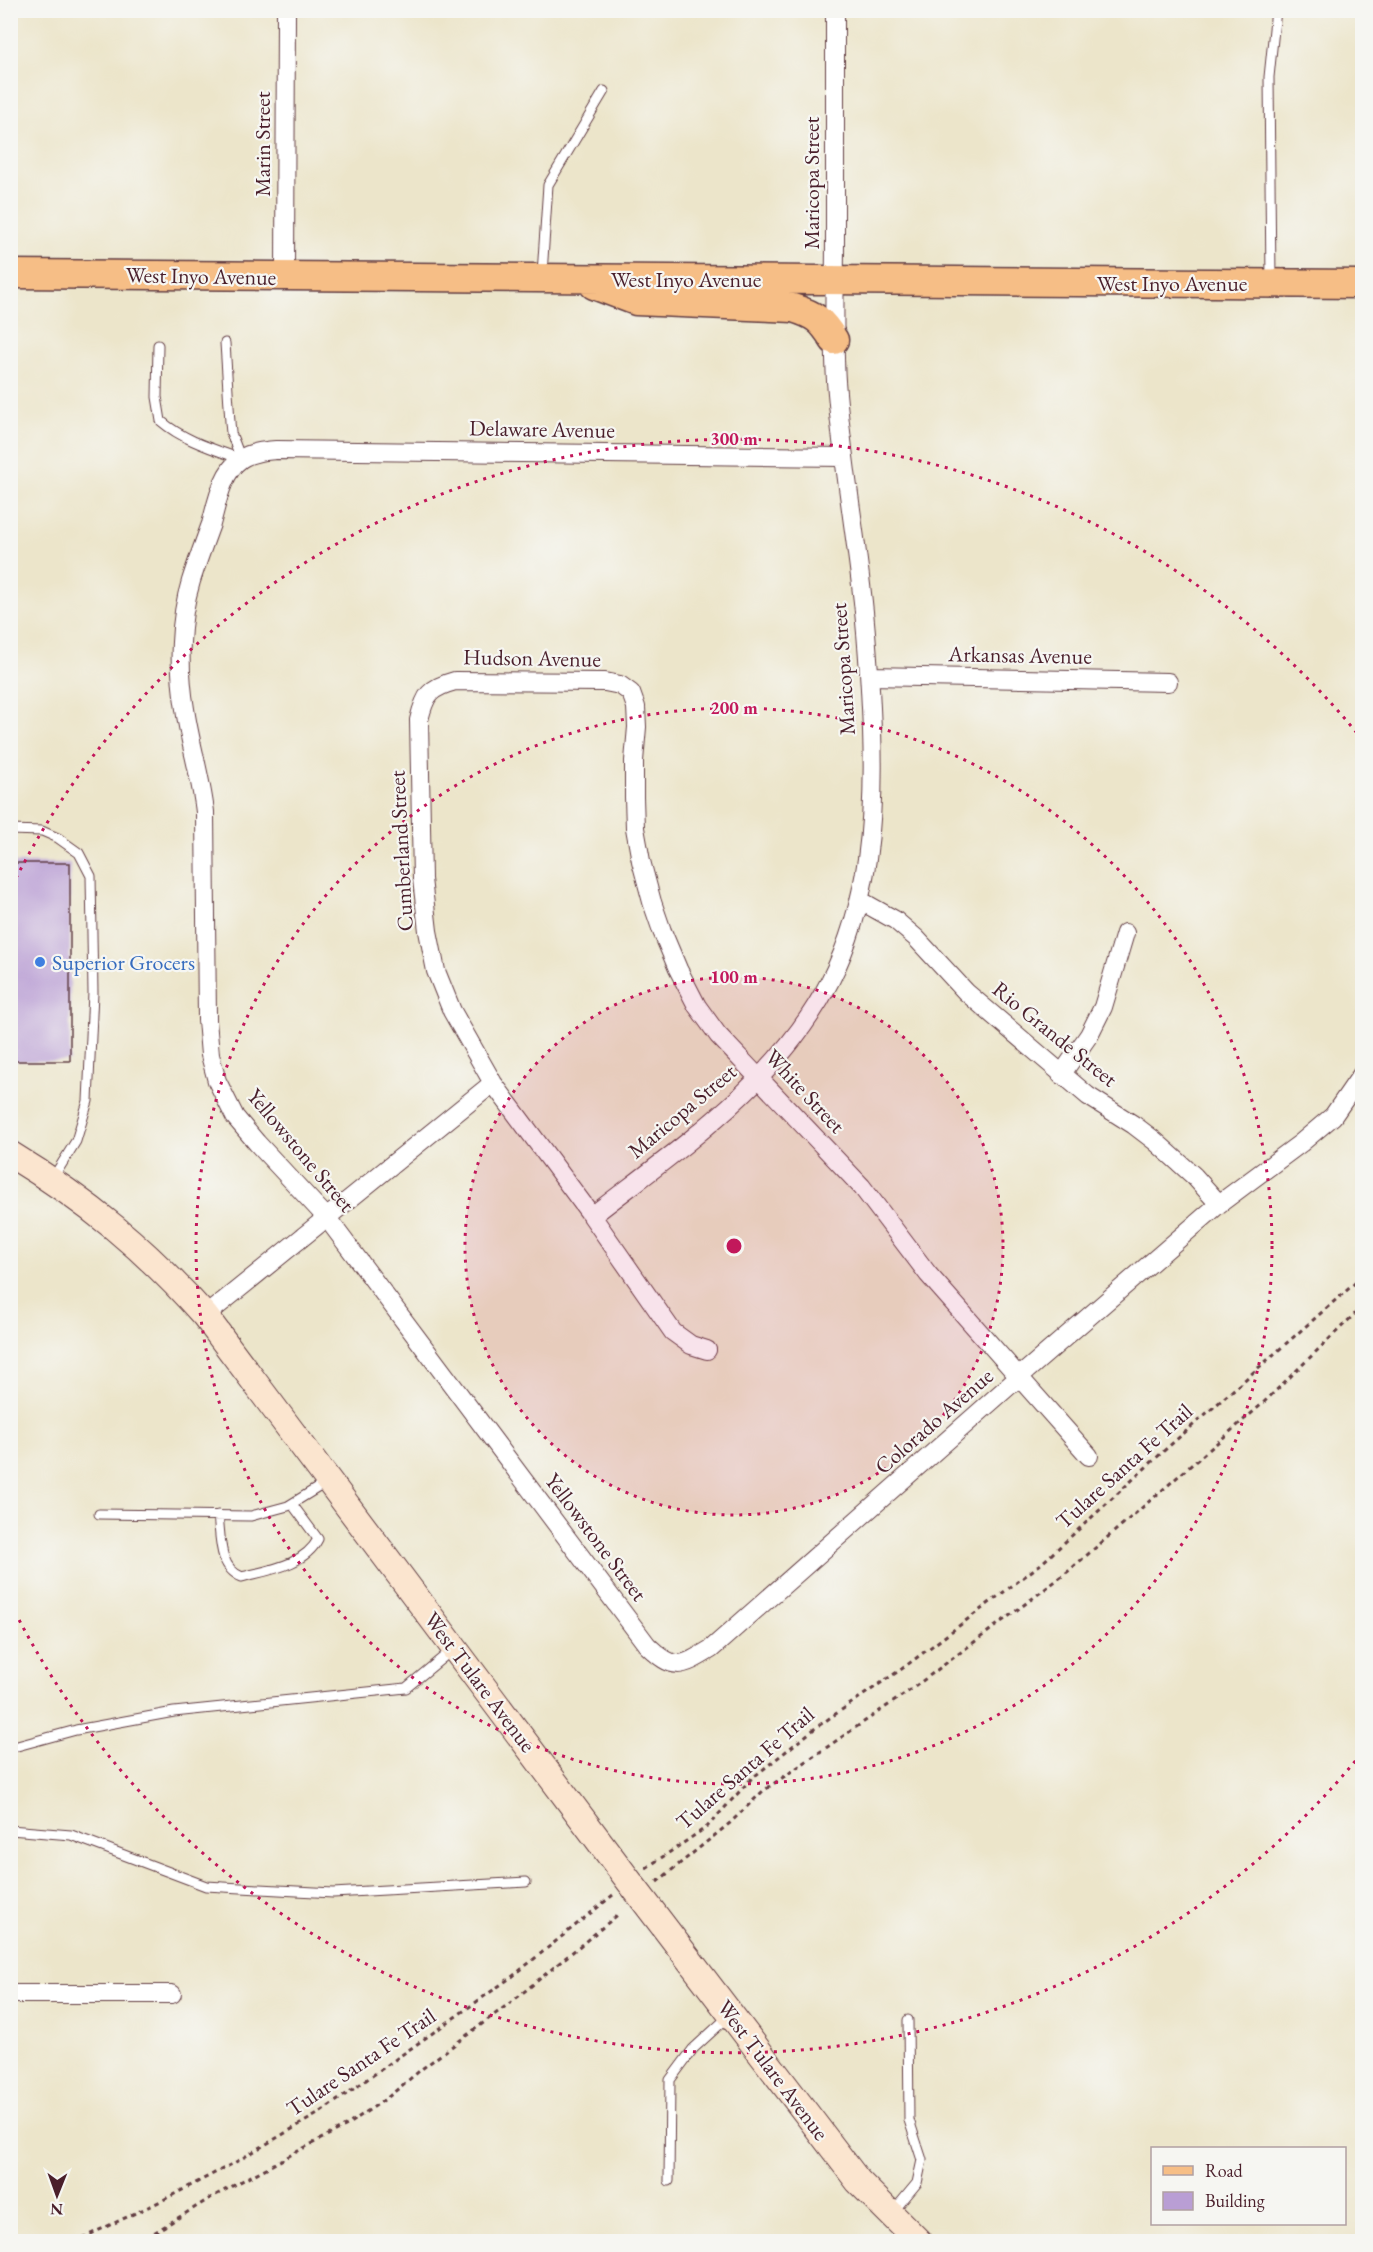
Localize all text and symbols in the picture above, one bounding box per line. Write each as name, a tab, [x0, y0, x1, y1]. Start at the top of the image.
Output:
street label: Marin Street	[248, 91, 277, 197]
street label: Maricopa Street	[797, 117, 826, 249]
street label: West Inyo Avenue	[125, 260, 277, 292]
street label: West Inyo Avenue	[611, 265, 762, 294]
street label: West Inyo Avenue	[1097, 269, 1248, 298]
street label: Delaware Avenue	[469, 413, 616, 445]
text: 300 m	[710, 427, 758, 450]
street label: Maricopa Street	[824, 602, 862, 736]
street label: Arkansas Avenue	[947, 639, 1093, 671]
street label: Hudson Avenue	[463, 642, 602, 674]
text: 200 m	[710, 696, 758, 719]
street label: Cumberland Street	[382, 770, 420, 932]
place label: Superior Grocers	[52, 948, 195, 977]
marker: Superior Grocers	[33, 955, 47, 969]
text: 100 m	[710, 965, 758, 988]
street label: Rio Grande Street	[987, 975, 1123, 1093]
street label: White Street	[759, 1043, 851, 1139]
street label: Maricopa Street	[622, 1057, 742, 1165]
street label: Yellowstone Street	[241, 1082, 361, 1218]
centre of rings	[724, 1236, 744, 1256]
street label: Colorado Avenue	[869, 1361, 1000, 1481]
street label: Tulare Santa Fe Trail	[1050, 1397, 1198, 1535]
street label: Yellowstone Street	[538, 1467, 654, 1607]
street label: West Tulare Avenue	[418, 1606, 543, 1758]
street label: Tulare Santa Fe Trail	[670, 1700, 820, 1836]
street label: West Tulare Avenue	[711, 1994, 836, 2146]
street label: Tulare Santa Fe Trail	[281, 2001, 441, 2123]
legend	[1151, 2147, 1346, 2225]
text: Road	[1205, 2159, 1244, 2182]
north arrow	[27, 2165, 87, 2225]
text: Building	[1205, 2189, 1265, 2212]
text: N	[50, 2199, 63, 2220]

